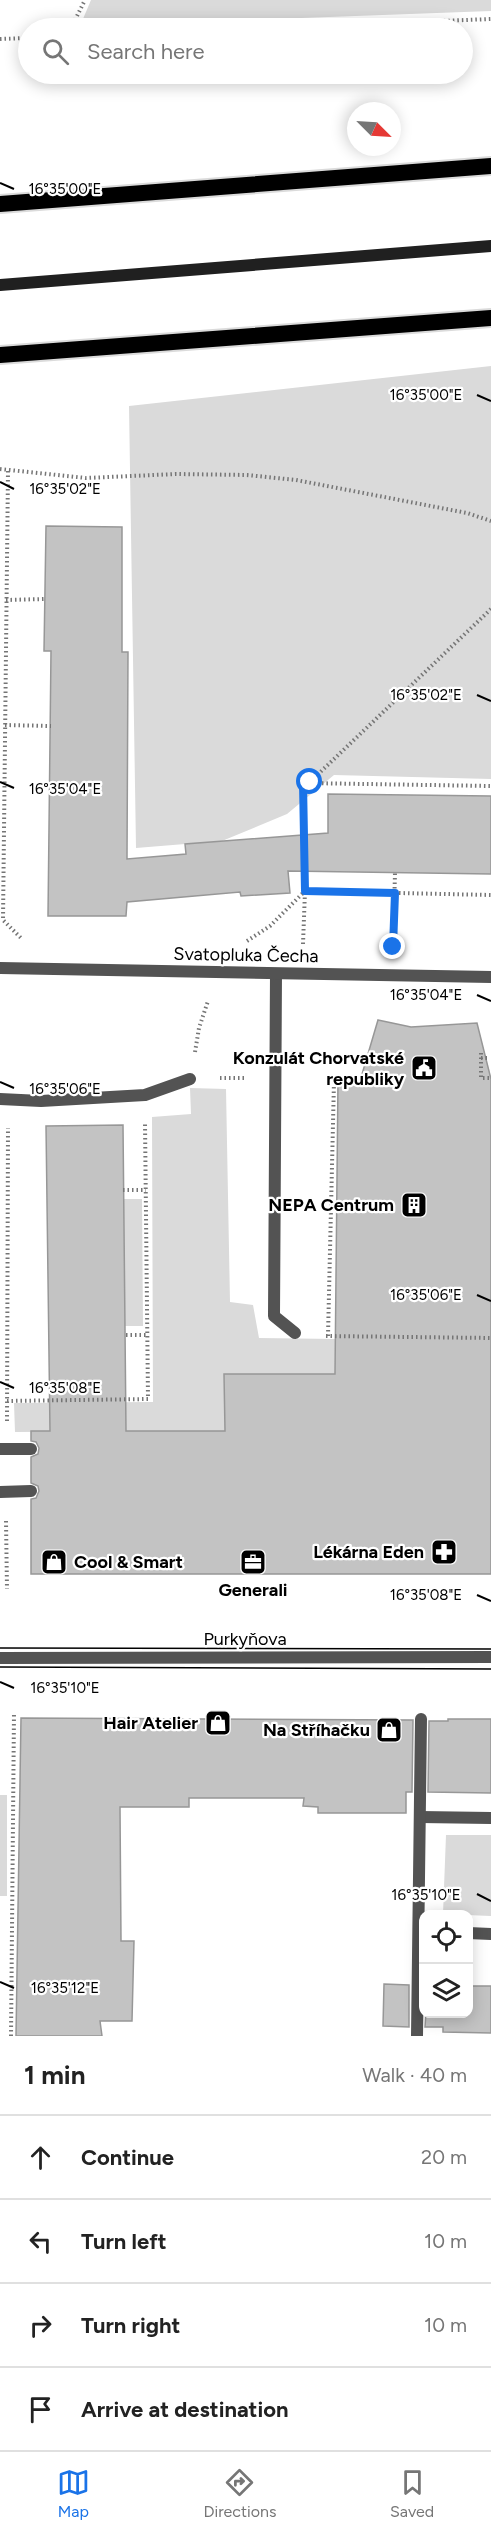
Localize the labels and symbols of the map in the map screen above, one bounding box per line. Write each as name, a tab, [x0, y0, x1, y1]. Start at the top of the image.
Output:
north arrow	[347, 102, 401, 156]
text: 16°35'00"E	[29, 180, 101, 198]
text: 16°35'00"E	[390, 386, 462, 404]
text: 16°35'02"E	[29, 480, 101, 498]
text: 16°35'02"E	[390, 686, 462, 704]
route start	[296, 768, 322, 794]
text: 16°35'04"E	[29, 780, 101, 798]
route end	[379, 933, 405, 959]
street label: Svatopluka Čecha	[173, 943, 319, 967]
text: 16°35'04"E	[390, 986, 462, 1004]
place label: Konzulát Chorvatské republiky	[233, 1047, 405, 1090]
public building icon: Konzulát Chorvatské republiky	[409, 1053, 439, 1083]
text: 16°35'06"E	[29, 1080, 101, 1098]
building icon: NEPA Centrum	[399, 1190, 429, 1220]
place label: NEPA Centrum	[268, 1194, 394, 1216]
text: 16°35'06"E	[390, 1286, 462, 1304]
text: 16°35'08"E	[29, 1379, 101, 1397]
pharmacy icon: Lékárna Eden	[429, 1537, 459, 1567]
place label: Lékárna Eden	[313, 1541, 424, 1563]
shop icon: Cool & Smart	[39, 1547, 69, 1577]
office icon: Generali	[238, 1547, 268, 1577]
place label: Cool & Smart	[74, 1551, 183, 1573]
place label: Generali	[218, 1579, 288, 1601]
text: 16°35'08"E	[390, 1586, 462, 1604]
street label: Purkyňova	[203, 1628, 287, 1650]
text: 16°35'10"E	[30, 1679, 100, 1697]
shop icon: Hair Atelier	[203, 1708, 233, 1738]
place label: Hair Atelier	[103, 1712, 198, 1734]
shop icon: Na Stříhačku	[374, 1715, 404, 1745]
place label: Na Stříhačku	[263, 1719, 370, 1741]
text: 16°35'10"E	[391, 1886, 461, 1904]
text: 16°35'12"E	[31, 1979, 99, 1997]

